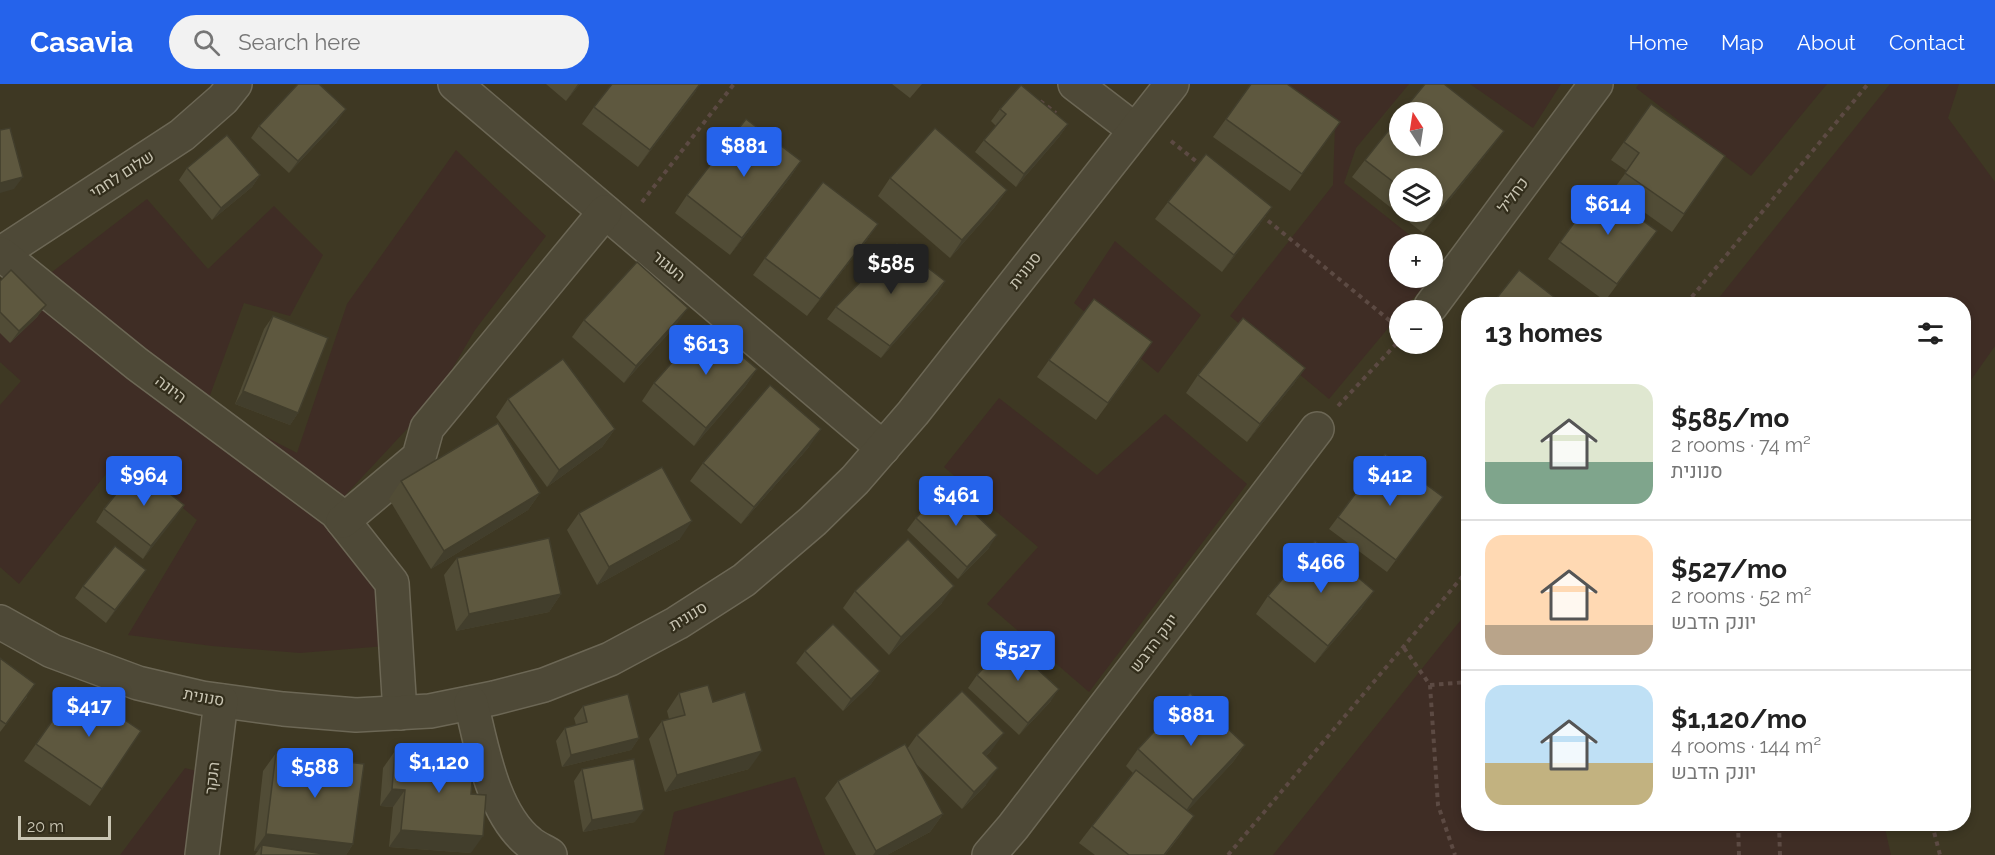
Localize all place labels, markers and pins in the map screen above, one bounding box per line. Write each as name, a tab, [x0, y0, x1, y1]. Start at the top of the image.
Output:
pin: $881	[708, 127, 780, 178]
pin: $614	[1572, 185, 1644, 236]
pin: $585	[855, 244, 927, 295]
pin: $613	[670, 325, 742, 376]
pin: $964	[108, 456, 180, 507]
pin: $412	[1354, 456, 1426, 507]
pin: $461	[920, 476, 992, 527]
pin: $466	[1285, 543, 1357, 594]
pin: $527	[982, 631, 1054, 682]
pin: $417	[53, 687, 125, 738]
pin: $881	[1155, 696, 1227, 747]
pin: $1,120	[390, 743, 488, 794]
pin: $588	[279, 748, 351, 799]

